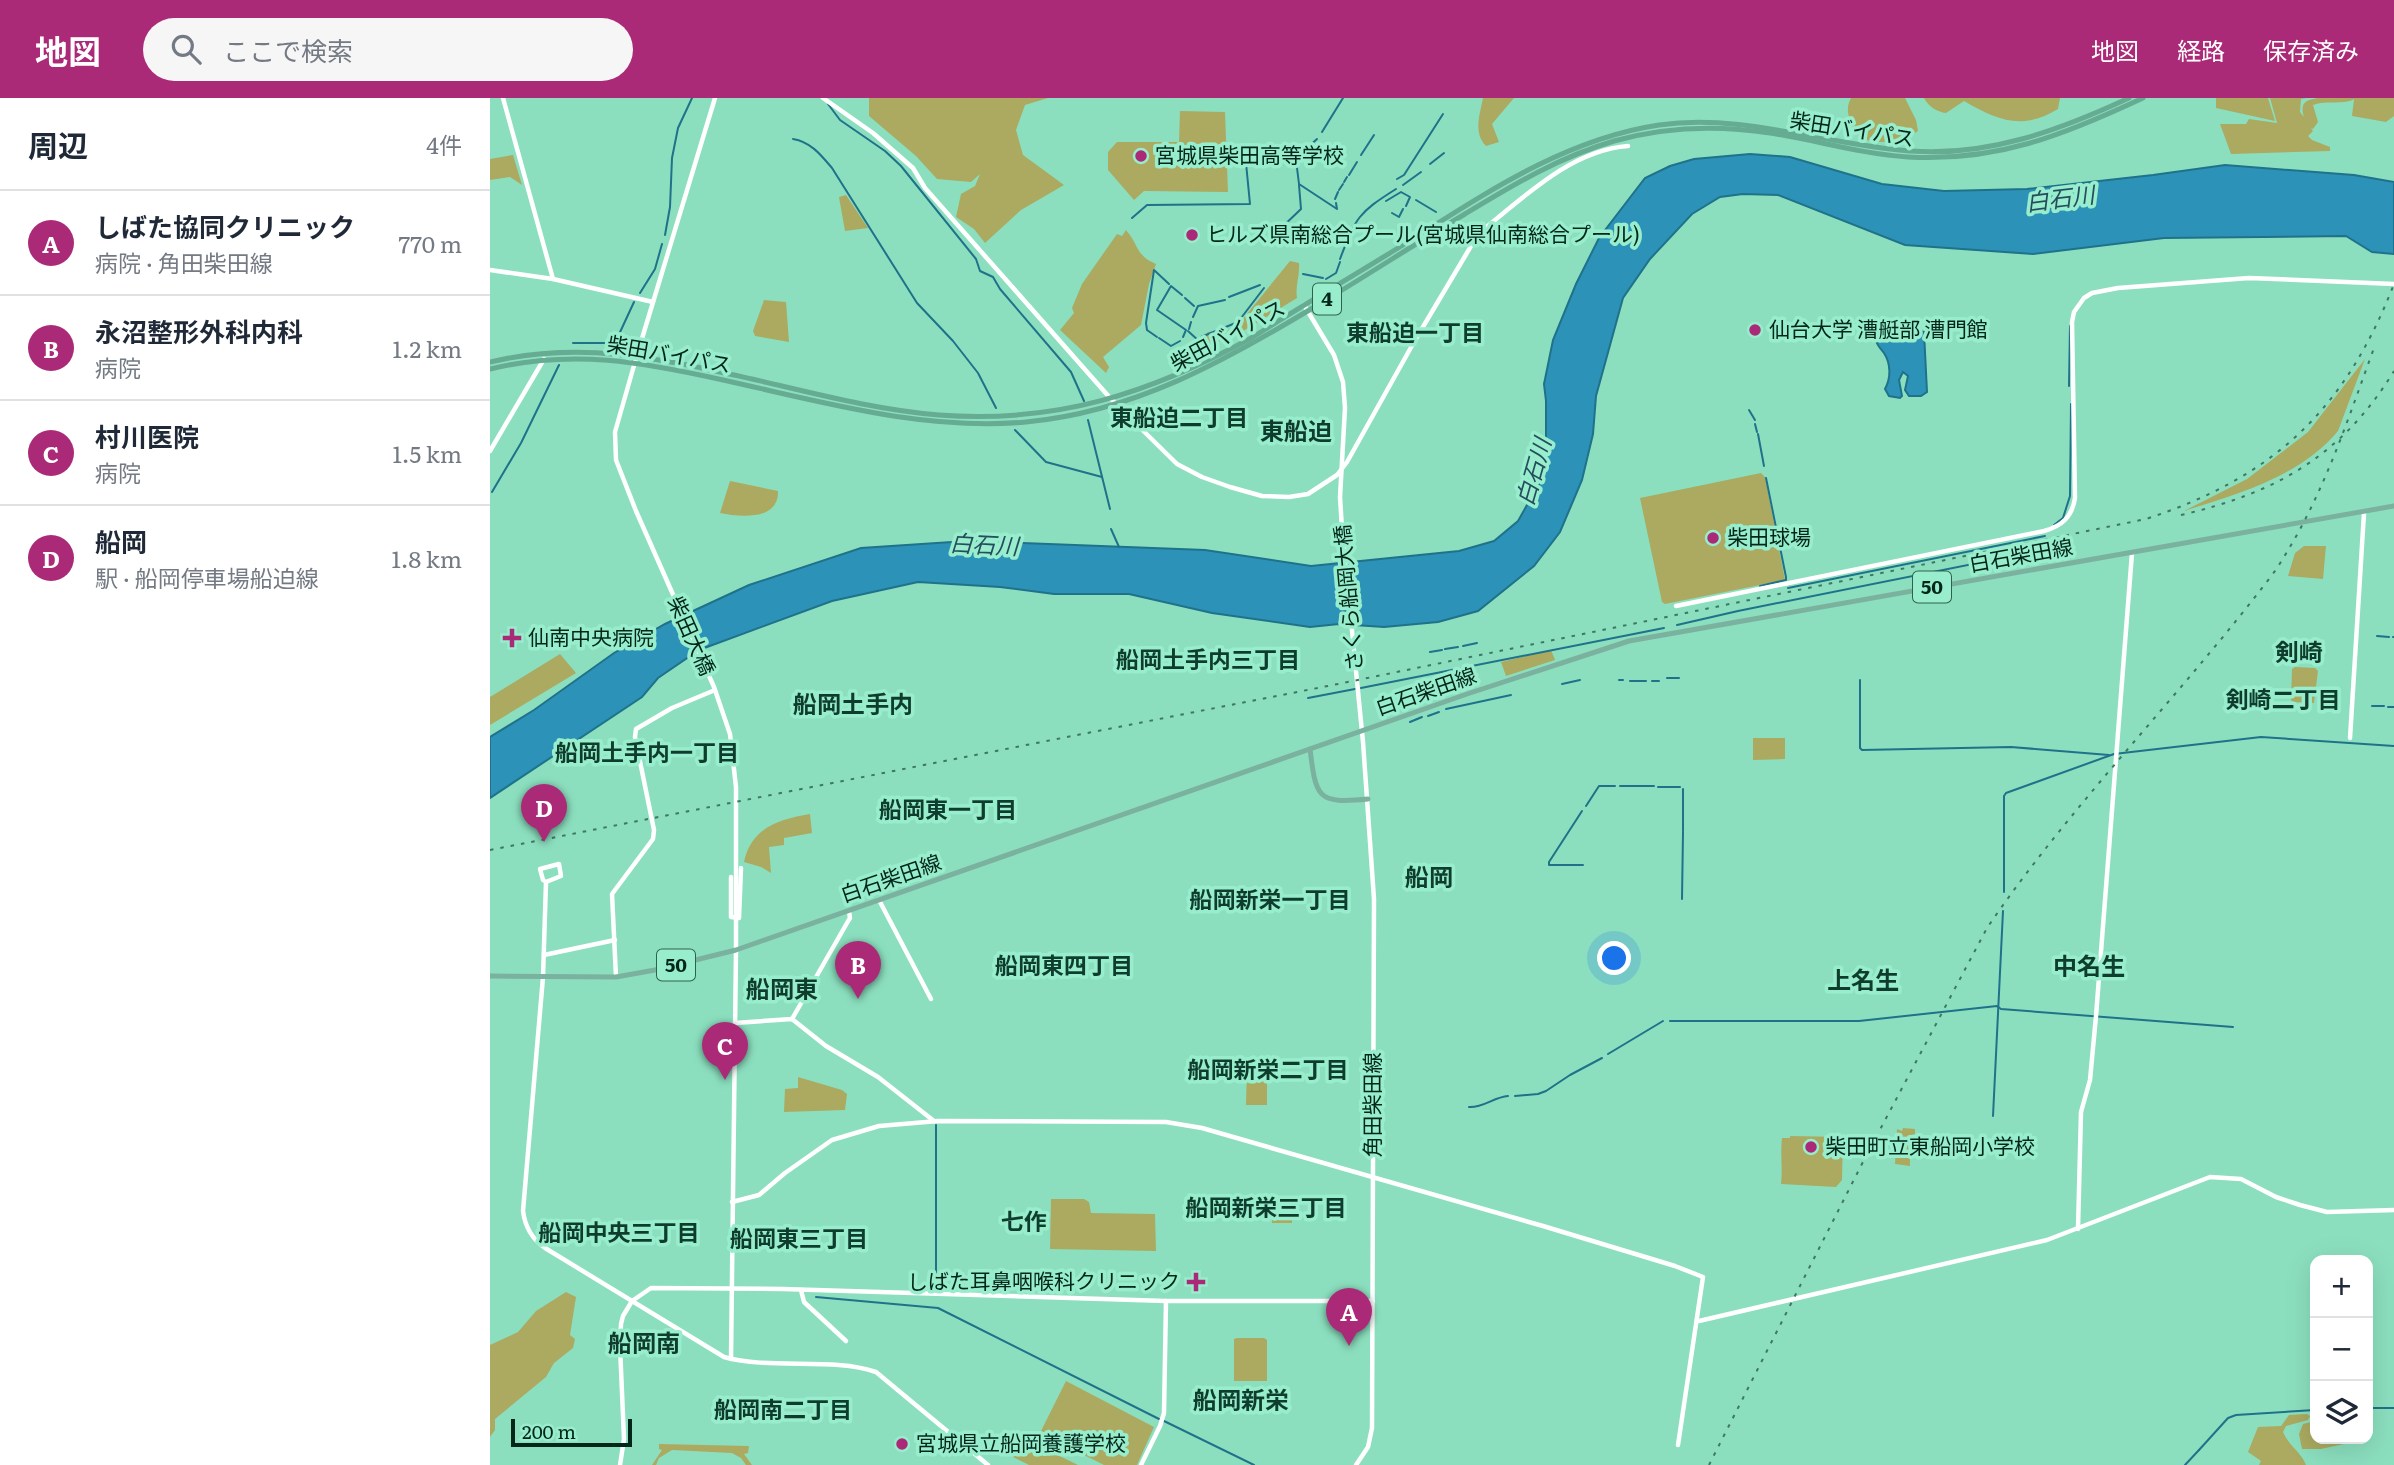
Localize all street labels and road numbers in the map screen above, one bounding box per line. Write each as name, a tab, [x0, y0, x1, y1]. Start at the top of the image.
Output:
street label: 柴田バイパス	[1788, 102, 1917, 153]
road number: 4	[1313, 284, 1341, 314]
street label: 柴田バイパス	[1164, 291, 1290, 377]
street label: 柴田バイパス	[605, 326, 734, 379]
street label: さくら船岡大橋	[1325, 524, 1368, 673]
street label: 白石柴田線	[1966, 529, 2075, 578]
road number: 50	[1913, 572, 1951, 602]
street label: 柴田大橋	[662, 590, 725, 680]
street label: 白石柴田線	[1371, 658, 1480, 721]
street label: 白石柴田線	[836, 845, 945, 908]
road number: 50	[657, 950, 695, 980]
street label: 角田柴田線	[1355, 1053, 1386, 1158]

